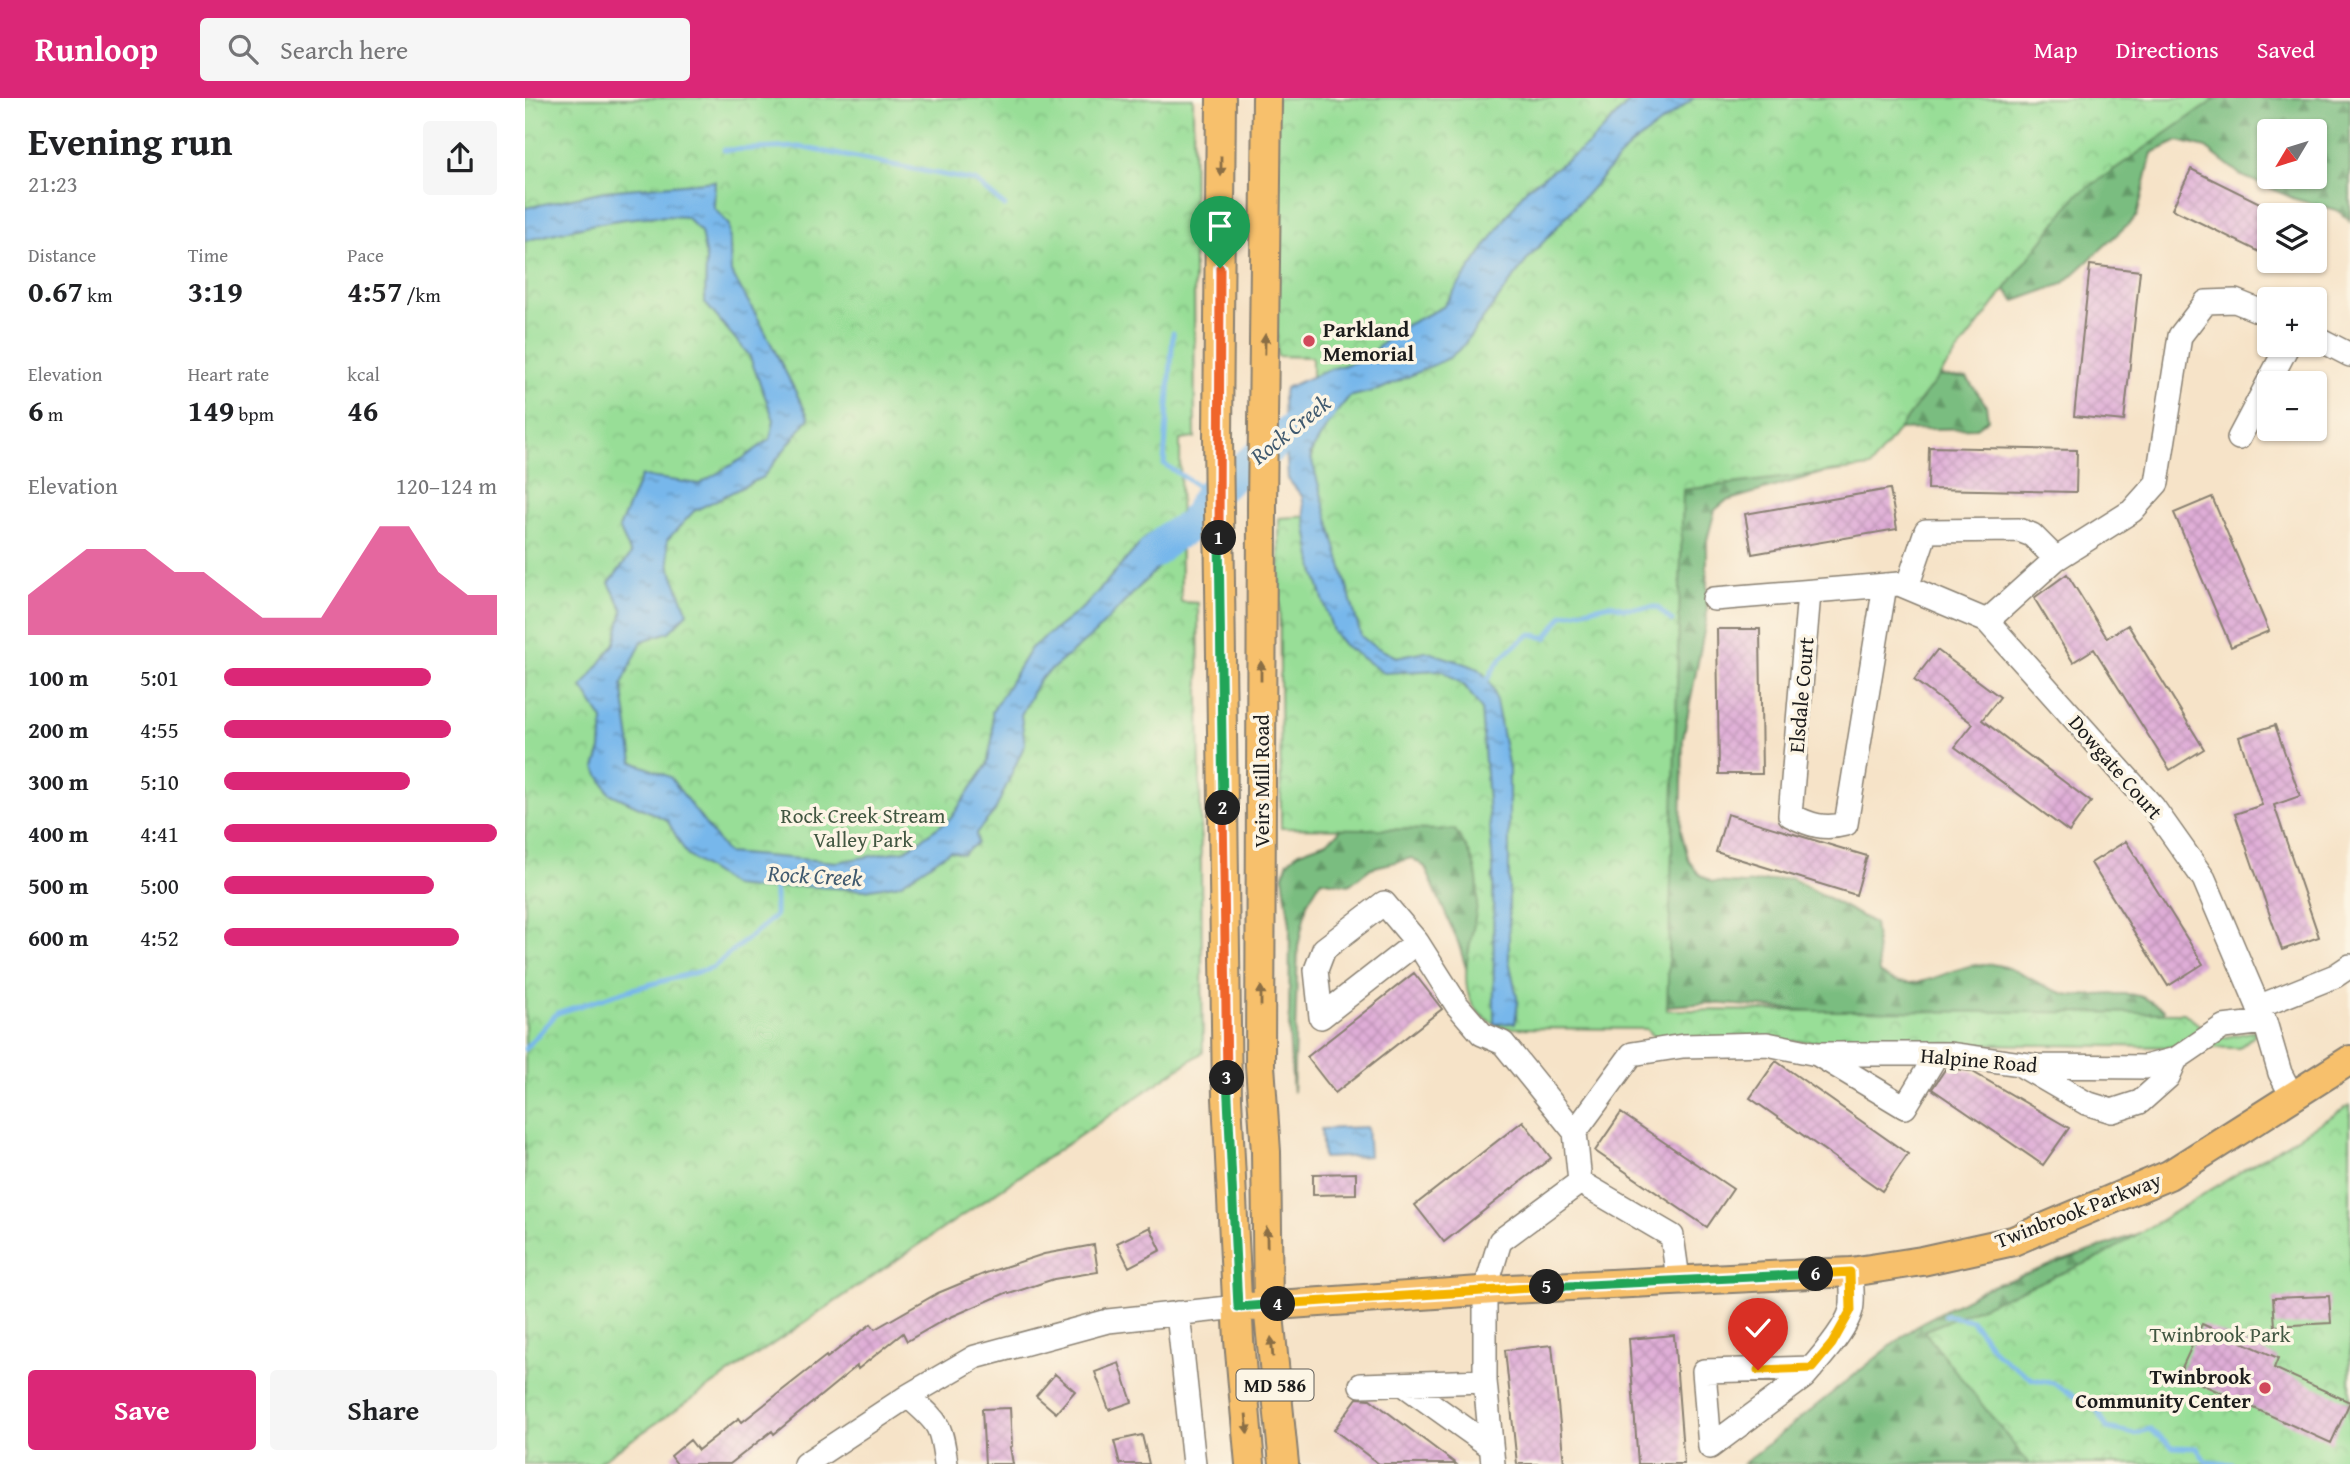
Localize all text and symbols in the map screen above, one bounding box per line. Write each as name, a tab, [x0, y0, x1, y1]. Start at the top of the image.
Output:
search box	[200, 18, 690, 81]
text: Runloop	[35, 25, 158, 73]
icon: search	[224, 30, 262, 68]
text: Search here	[280, 30, 408, 69]
text: Map	[2034, 32, 2078, 67]
text: Directions	[2116, 32, 2219, 67]
text: Saved	[2257, 32, 2315, 67]
text: Evening run	[28, 113, 232, 169]
north arrow	[2257, 119, 2327, 189]
map controls	[2257, 119, 2327, 441]
button: share	[423, 121, 497, 195]
one-way arrow	[1215, 155, 1227, 177]
text: 21:23	[28, 167, 78, 200]
pin	[1190, 196, 1250, 268]
button: layers	[2257, 203, 2327, 273]
icon: arrive	[1201, 207, 1239, 245]
text: Distance	[28, 241, 96, 269]
text: Time	[188, 241, 228, 269]
text: Pace	[347, 241, 384, 269]
text: 0.67	[28, 269, 83, 313]
text: 3:19	[188, 269, 243, 313]
text: 4:57	[347, 269, 402, 313]
text: km	[83, 281, 112, 309]
text: /km	[402, 281, 441, 309]
button: +	[2257, 287, 2327, 357]
place label: Parkland Memorial	[1323, 314, 1414, 369]
one-way arrow	[1259, 333, 1271, 355]
marker: Parkland Memorial	[1301, 333, 1317, 349]
text: Elevation	[28, 360, 102, 388]
text: Heart rate	[188, 360, 269, 388]
text: kcal	[347, 360, 380, 388]
button: −	[2257, 371, 2327, 441]
water label: Rock Creek	[1242, 386, 1338, 472]
text: 6	[28, 388, 44, 432]
text: 149	[188, 388, 234, 432]
text: 46	[347, 388, 378, 432]
text: m	[44, 400, 63, 428]
text: bpm	[234, 400, 274, 428]
text: Elevation	[28, 469, 118, 502]
text: 120–124 m	[396, 469, 497, 502]
pin: 1	[1201, 520, 1237, 556]
text: 1	[1214, 523, 1223, 551]
street label: Elsdale Court	[1781, 635, 1822, 754]
one-way arrow	[1255, 660, 1267, 682]
text: 100 m	[28, 661, 89, 694]
text: 5:01	[140, 661, 179, 694]
street label: Dowgate Court	[2062, 708, 2171, 827]
text: 200 m	[28, 713, 89, 746]
text: 4:55	[140, 713, 179, 746]
street label: Veirs Mill Road	[1246, 714, 1277, 848]
text: 300 m	[28, 765, 89, 798]
text: 5:10	[140, 765, 179, 798]
pin: 2	[1205, 790, 1241, 826]
text: 2	[1218, 793, 1227, 821]
park label: Rock Creek Stream Valley Park	[781, 800, 945, 855]
text: 400 m	[28, 817, 89, 850]
text: 4:41	[140, 817, 179, 850]
water label: Rock Creek	[766, 856, 864, 894]
text: 500 m	[28, 869, 89, 902]
text: 5:00	[140, 869, 179, 902]
text: 600 m	[28, 921, 89, 954]
text: 4:52	[140, 921, 179, 954]
one-way arrow	[1255, 985, 1267, 1007]
street label: Halpine Road	[1919, 1039, 2040, 1081]
pin: 3	[1209, 1060, 1245, 1096]
text: 3	[1222, 1063, 1231, 1091]
street label: Twinbrook Parkway	[1990, 1164, 2166, 1256]
one-way arrow	[1261, 1226, 1273, 1248]
pin: 6	[1799, 1256, 1833, 1292]
text: 6	[1811, 1259, 1820, 1287]
pin: 5	[1529, 1270, 1565, 1304]
text: 5	[1542, 1272, 1551, 1300]
pin: 4	[1261, 1286, 1295, 1322]
text: 4	[1273, 1289, 1282, 1317]
pin	[1728, 1298, 1788, 1370]
icon: check	[1739, 1309, 1777, 1347]
park label: Twinbrook Park	[2150, 1319, 2291, 1350]
one-way arrow	[1266, 1336, 1277, 1358]
place label: Twinbrook Community Center	[2075, 1361, 2252, 1416]
button: Save	[28, 1370, 256, 1450]
button: Share	[270, 1370, 497, 1450]
road number: MD 586	[1237, 1370, 1313, 1400]
marker: Twinbrook Community Center	[2257, 1380, 2273, 1396]
one-way arrow	[1242, 1413, 1253, 1435]

